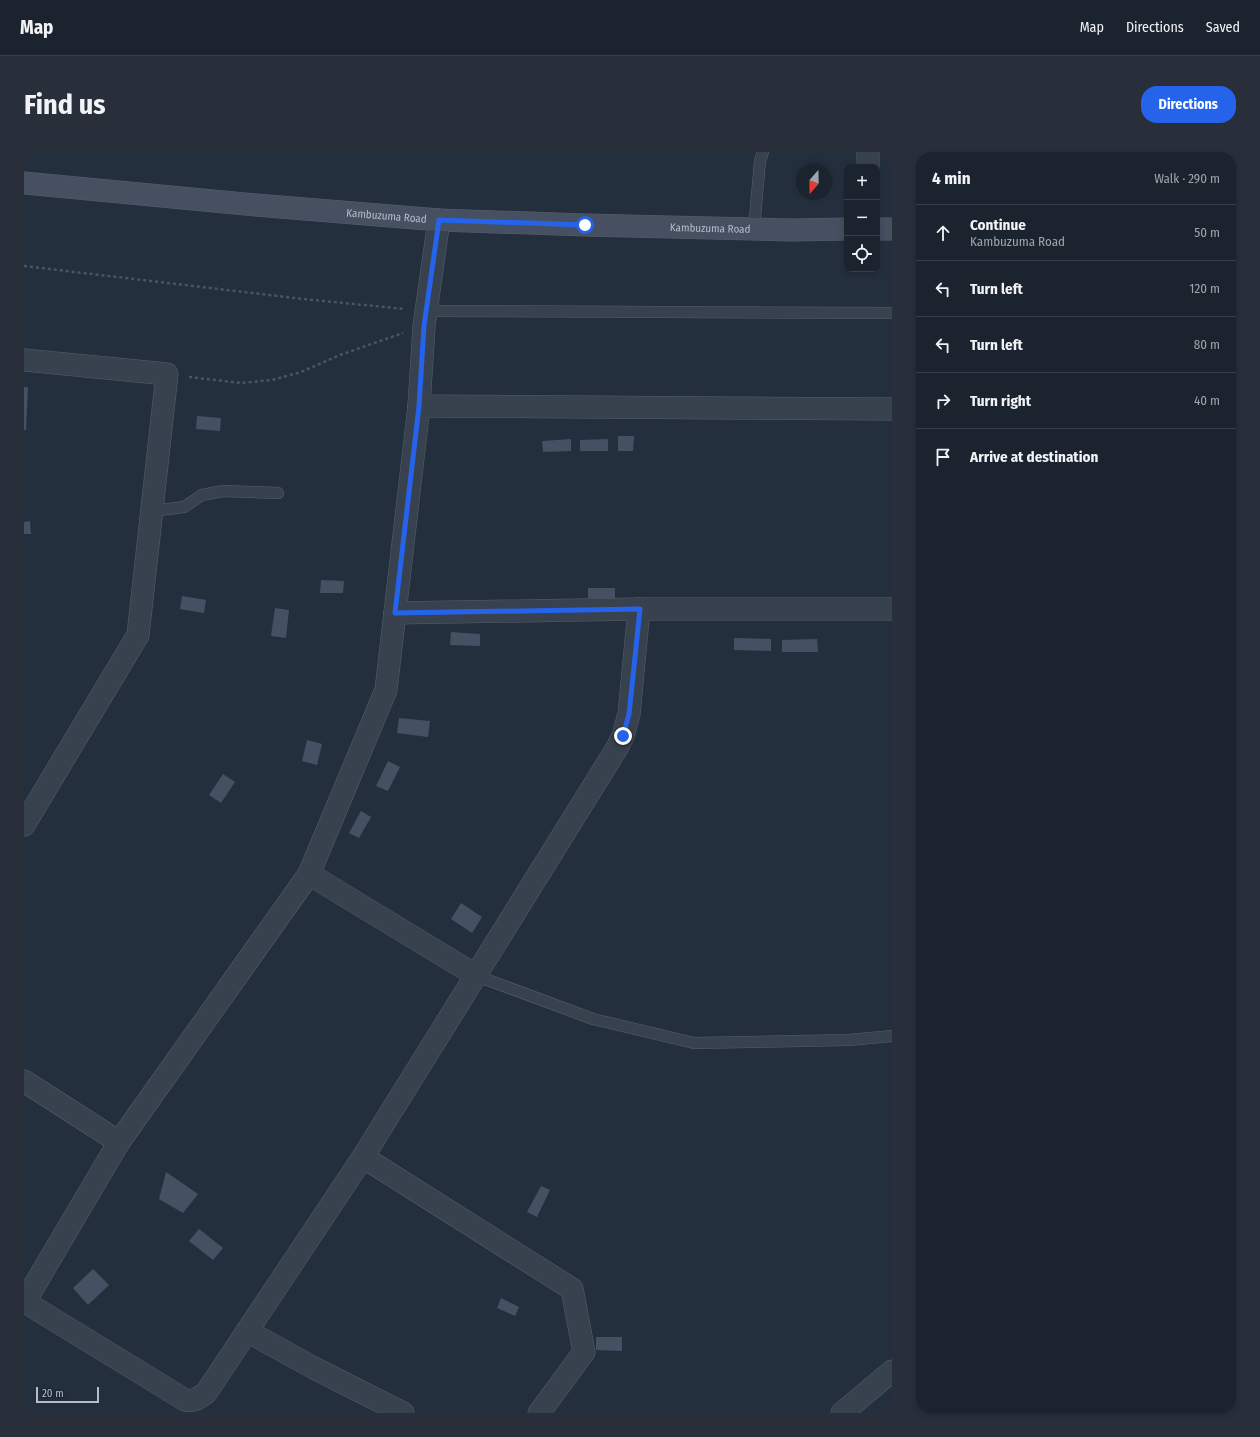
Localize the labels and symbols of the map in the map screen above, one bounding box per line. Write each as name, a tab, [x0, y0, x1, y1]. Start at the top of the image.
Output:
north arrow	[796, 164, 832, 200]
street label: Kambuzuma Road	[346, 206, 427, 226]
route start	[576, 216, 594, 234]
street label: Kambuzuma Road	[670, 221, 751, 236]
route end	[614, 727, 632, 745]
scale bar	[36, 1385, 99, 1404]

